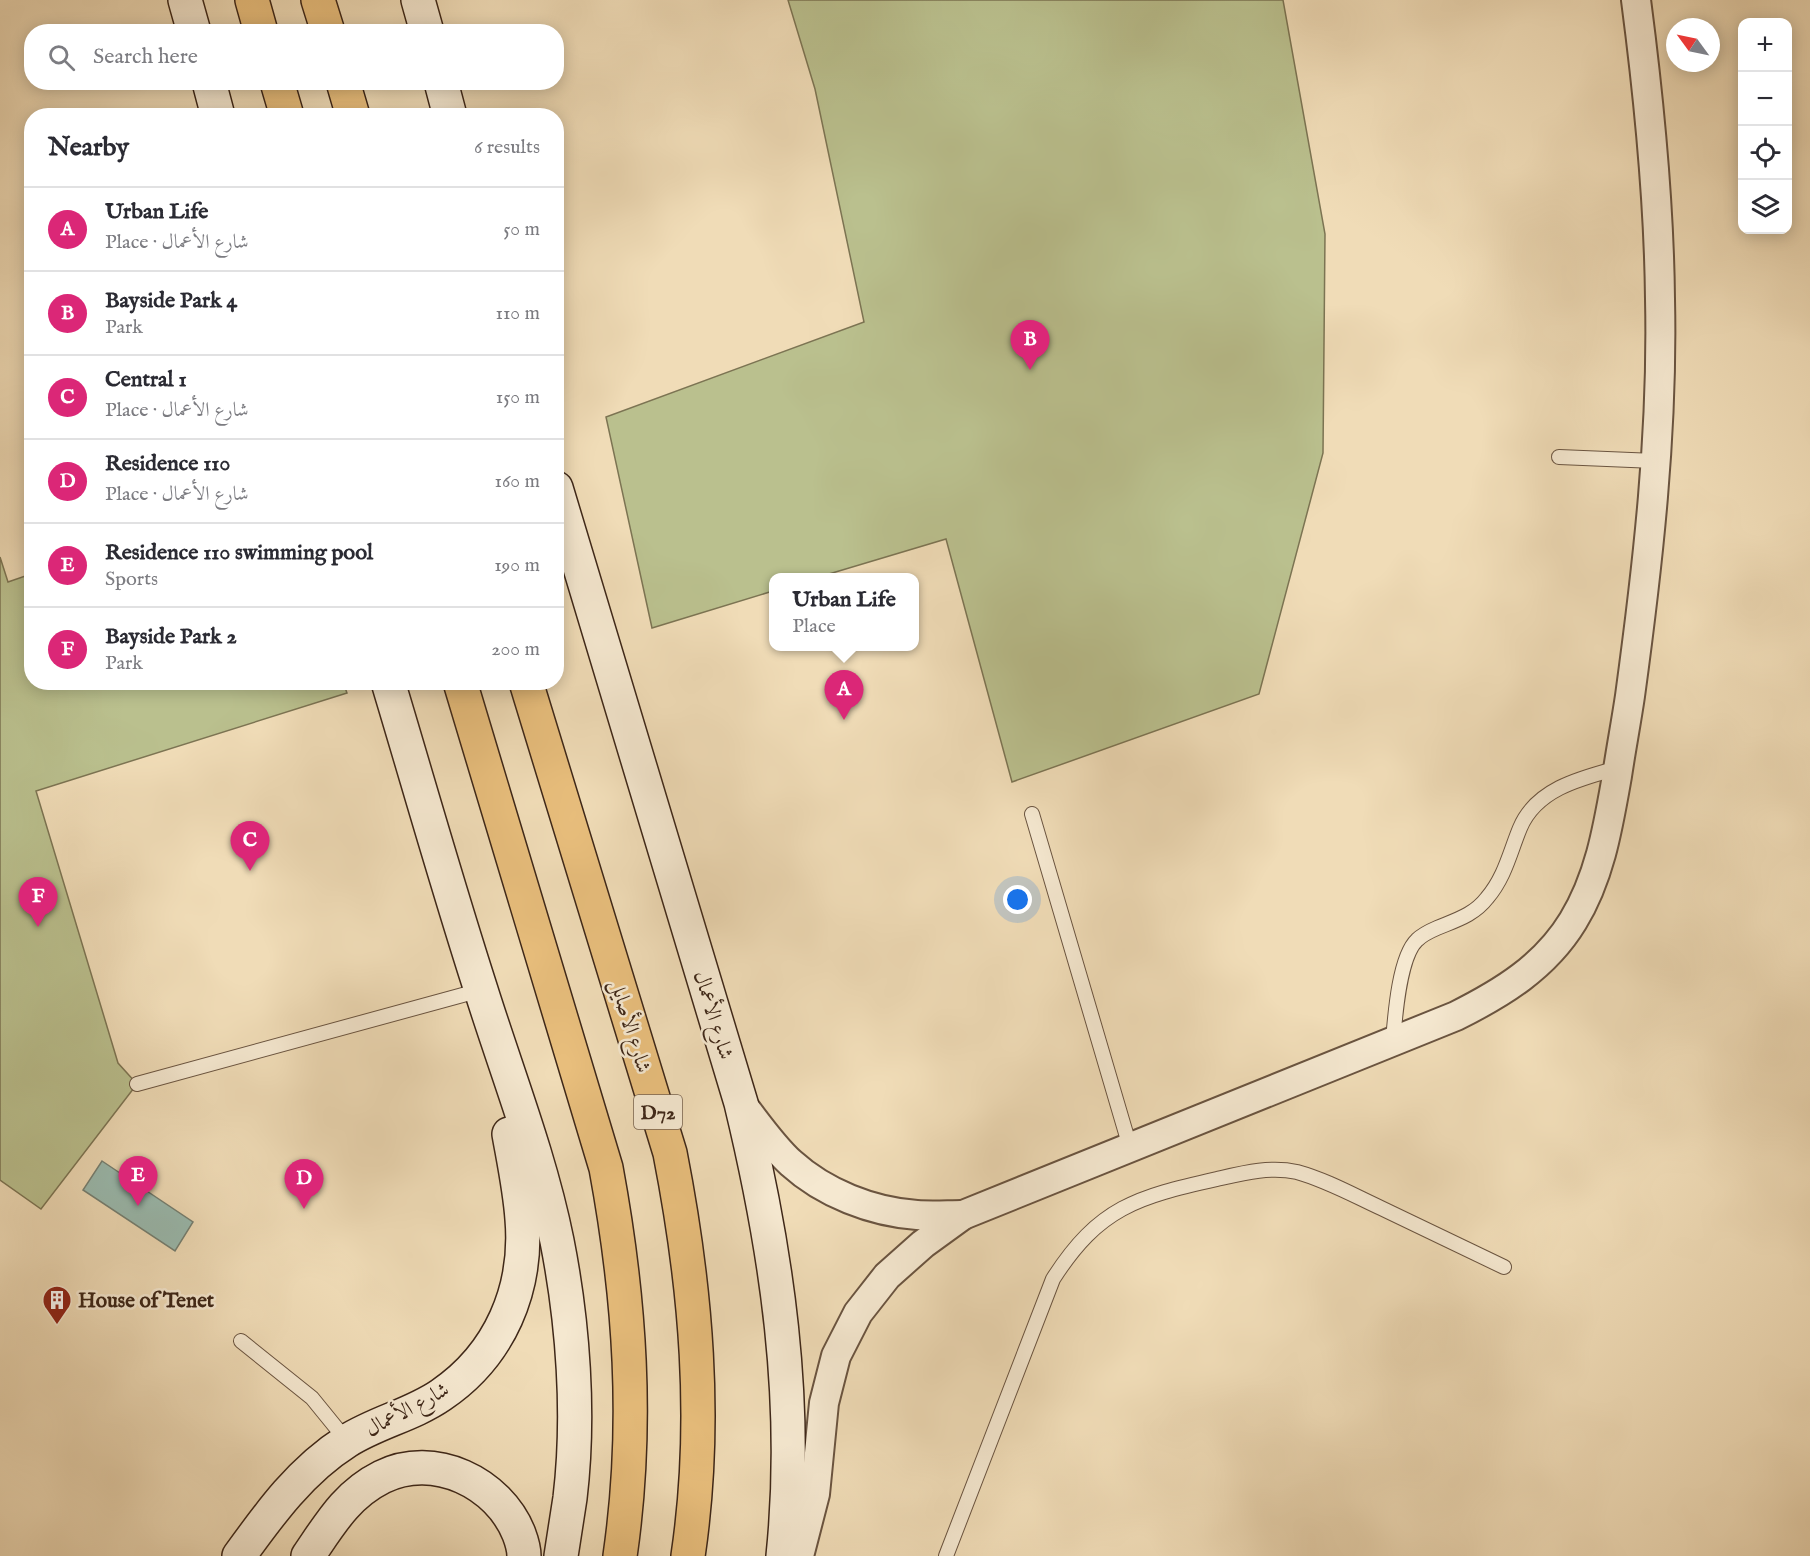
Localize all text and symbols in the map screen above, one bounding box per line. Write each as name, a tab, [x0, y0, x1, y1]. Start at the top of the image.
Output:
north arrow	[1666, 18, 1720, 72]
map controls	[1738, 18, 1792, 234]
button: +	[1738, 18, 1792, 72]
search box	[24, 24, 564, 90]
icon: search	[45, 41, 78, 74]
text: Search here	[93, 43, 198, 71]
button: −	[1738, 72, 1792, 126]
button: locate	[1738, 126, 1792, 180]
text: Nearby	[48, 131, 129, 164]
text: 6 results	[474, 135, 540, 160]
button: layers	[1738, 180, 1792, 234]
text: Urban Life	[105, 198, 208, 226]
text: A	[61, 217, 74, 242]
text: 50 m	[503, 217, 540, 242]
text: Place · شارع الأعمال	[105, 230, 249, 255]
text: Bayside Park 4	[105, 287, 237, 315]
text: B	[61, 301, 74, 326]
text: 110 m	[496, 301, 540, 326]
text: Park	[105, 315, 143, 340]
pin: B	[1010, 320, 1050, 370]
text: Central 1	[105, 366, 187, 394]
text: C	[60, 385, 75, 410]
text: 150 m	[496, 385, 540, 410]
text: Place · شارع الأعمال	[105, 398, 249, 423]
text: Residence 110	[105, 450, 230, 478]
text: D	[59, 469, 76, 494]
text: 160 m	[494, 469, 540, 494]
text: Place · شارع الأعمال	[105, 482, 249, 507]
text: Residence 110 swimming pool	[105, 539, 373, 567]
text: E	[61, 553, 74, 578]
text: 190 m	[494, 553, 540, 578]
text: Sports	[105, 567, 158, 592]
popup	[769, 573, 919, 651]
text: Urban Life	[792, 586, 896, 614]
text: Place	[792, 614, 836, 639]
text: Bayside Park 2	[105, 623, 237, 651]
text: F	[61, 637, 74, 662]
text: 200 m	[491, 637, 540, 662]
text: Park	[105, 651, 143, 676]
pin: A	[824, 670, 864, 720]
pin: C	[230, 822, 270, 871]
pin: F	[18, 878, 57, 927]
your location	[1003, 885, 1032, 914]
street label: شارع الأعمال	[683, 967, 742, 1064]
street label: شارع الأصايل	[600, 976, 659, 1077]
road number: D72	[634, 1095, 682, 1129]
pin: E	[118, 1156, 158, 1206]
pin: D	[284, 1160, 324, 1209]
building icon: House of Tenet	[41, 1284, 73, 1326]
place label: House of Tenet	[78, 1288, 215, 1315]
street label: شارع الأعمال	[360, 1374, 456, 1446]

